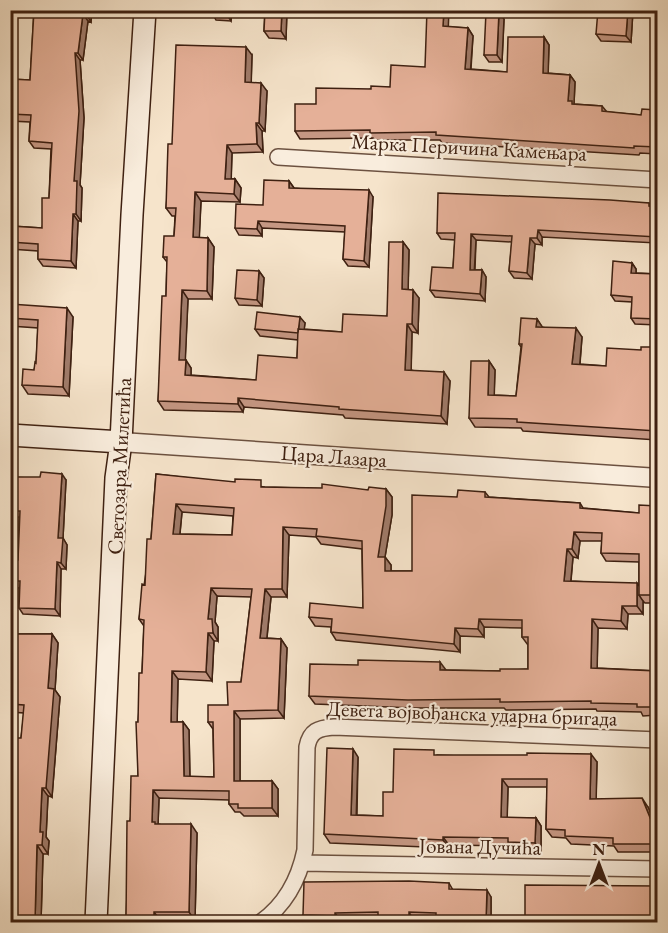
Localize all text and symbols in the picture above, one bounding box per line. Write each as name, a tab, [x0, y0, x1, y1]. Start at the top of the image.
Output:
street label: Марка Перичина Камењара	[351, 127, 588, 167]
street label: Светозара Милетића	[101, 376, 137, 555]
street label: Цара Лазара	[280, 439, 388, 473]
street label: Девета војвођанска ударна бригада	[326, 694, 619, 732]
street label: Јована Дучића	[417, 831, 542, 861]
north arrow	[569, 834, 629, 894]
text: N	[593, 839, 606, 860]

